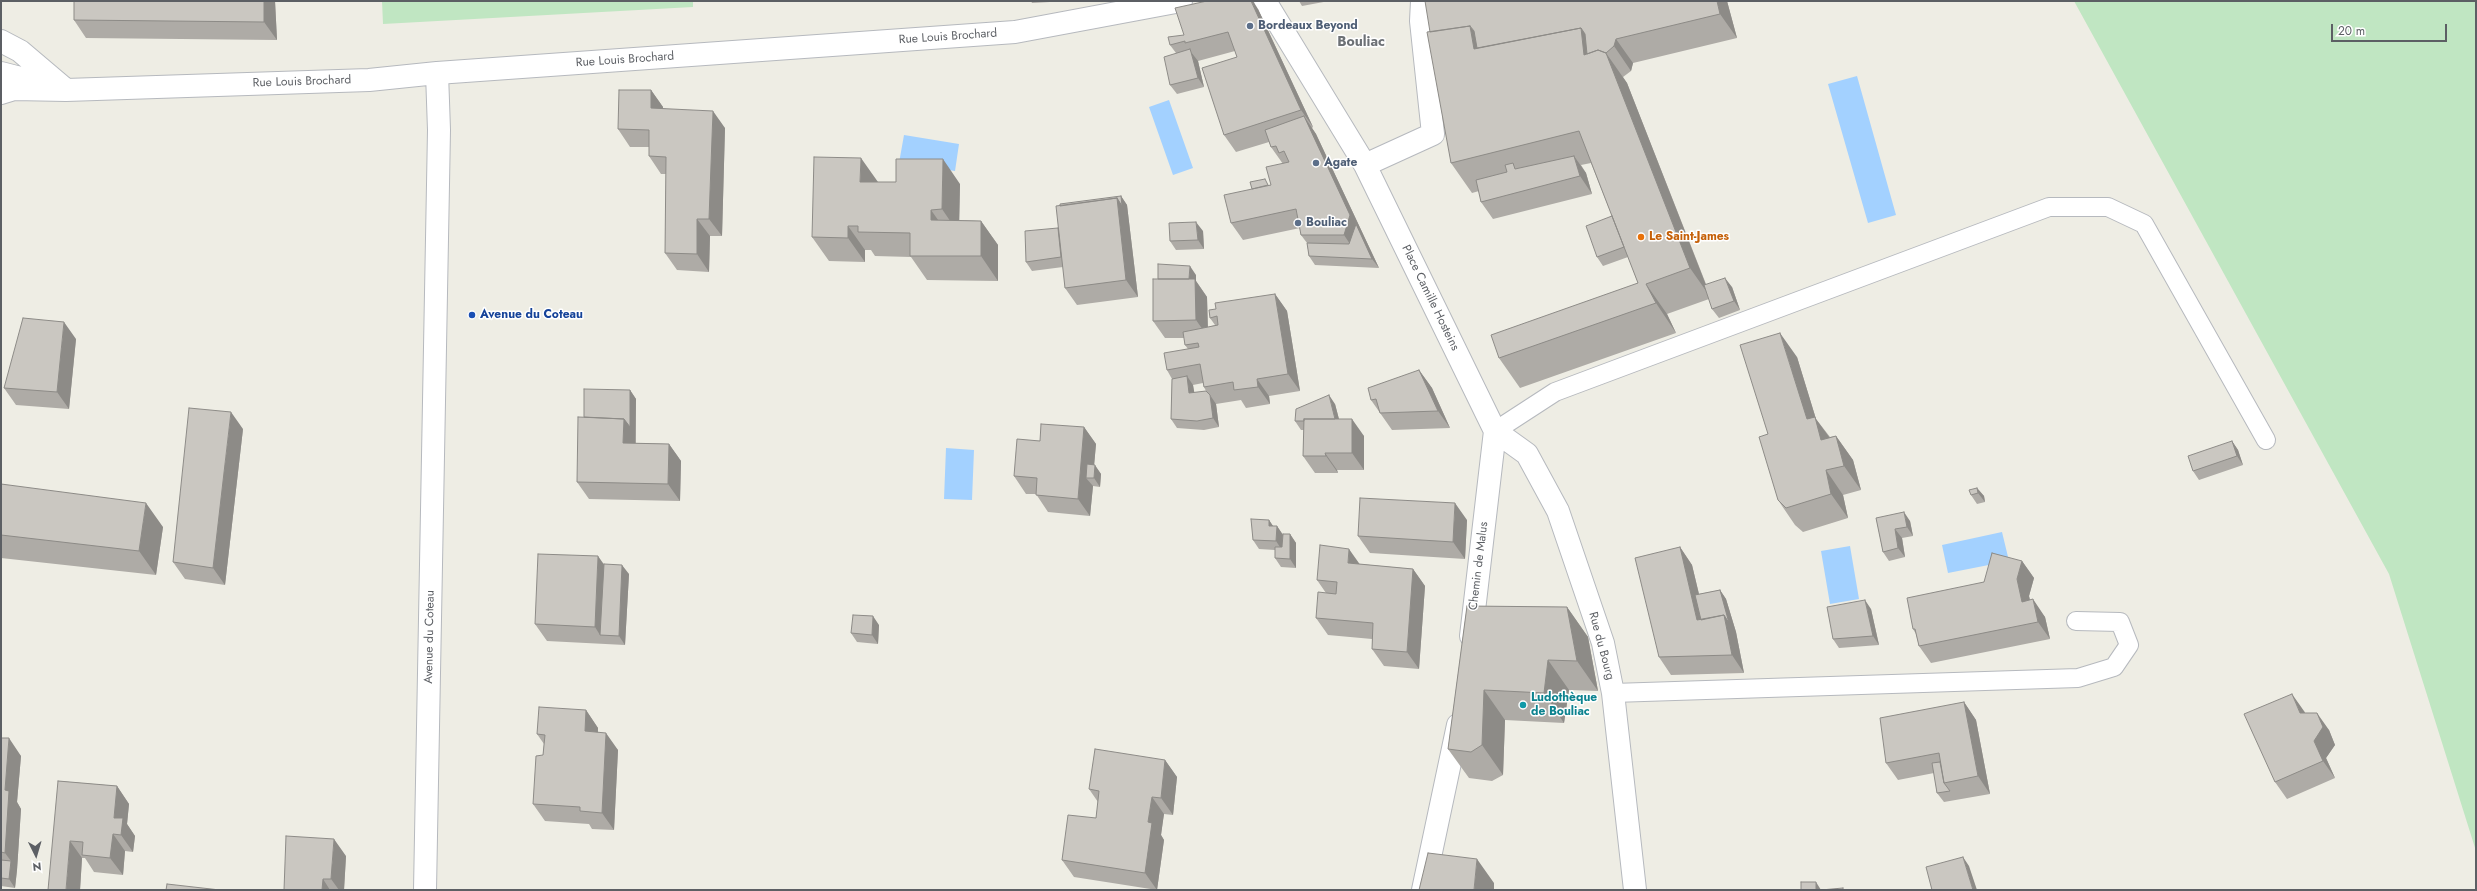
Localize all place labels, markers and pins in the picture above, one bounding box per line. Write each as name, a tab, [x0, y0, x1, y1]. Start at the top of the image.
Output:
place label: Bordeaux Beyond	[1258, 19, 1358, 33]
marker: Bordeaux Beyond	[1245, 21, 1255, 31]
place label: Agate	[1324, 156, 1357, 170]
marker: Agate	[1311, 158, 1321, 168]
place label: Bouliac	[1306, 216, 1347, 230]
marker: Bouliac	[1293, 218, 1303, 228]
place label: Le Saint-James	[1649, 230, 1729, 244]
marker: Le Saint-James	[1636, 232, 1646, 242]
place label: Avenue du Coteau	[480, 308, 583, 322]
marker: Avenue du Coteau	[467, 310, 477, 320]
place label: Ludothèque de Bouliac	[1531, 691, 1597, 719]
marker: Ludothèque de Bouliac	[1518, 700, 1528, 710]

